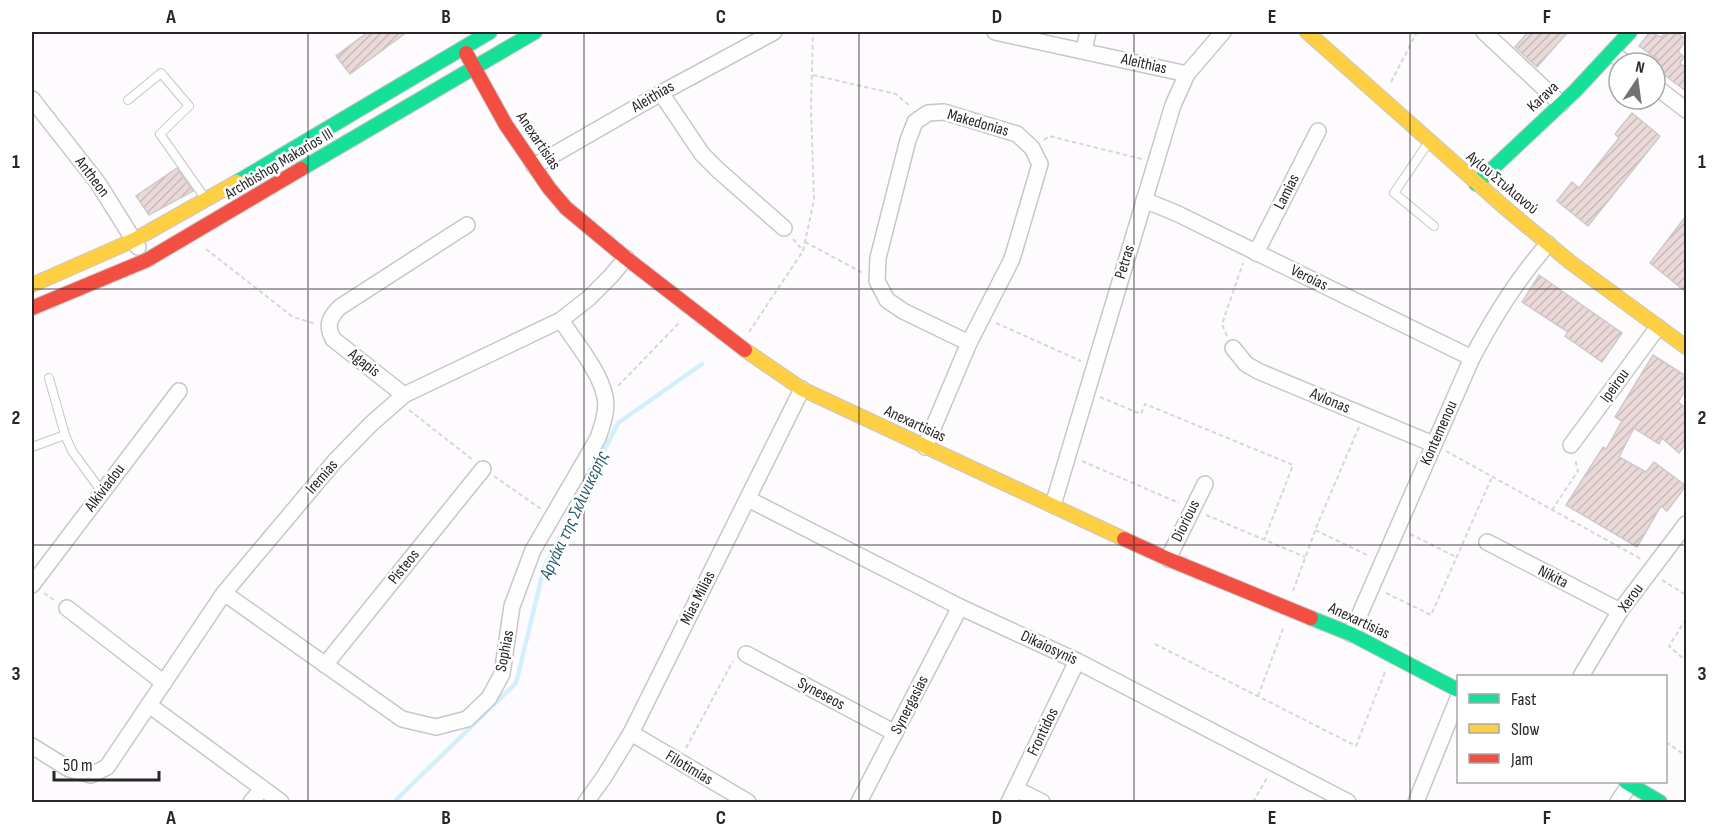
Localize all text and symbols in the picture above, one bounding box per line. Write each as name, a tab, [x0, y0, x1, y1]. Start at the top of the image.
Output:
text: A	[165, 5, 176, 29]
text: B	[441, 5, 451, 29]
text: C	[716, 5, 726, 29]
text: D	[992, 5, 1002, 29]
text: E	[1268, 5, 1276, 29]
text: F	[1543, 5, 1551, 29]
street label: Aleithias	[1118, 49, 1169, 78]
north arrow	[1607, 51, 1667, 111]
text: N	[1634, 58, 1646, 78]
street label: Aleithias	[627, 77, 678, 117]
street label: Karava	[1523, 78, 1563, 116]
street label: Makedonias	[945, 105, 1011, 141]
street label: Anexartisias	[511, 108, 564, 174]
street label: Archbishop Makarios III	[221, 124, 337, 204]
street label: Αγίου Στυλιανού	[1461, 147, 1542, 219]
text: 1	[12, 150, 20, 174]
text: 1	[1698, 150, 1706, 174]
street label: Antheon	[70, 152, 113, 201]
street label: Lamias	[1270, 171, 1304, 213]
street label: Petras	[1111, 243, 1139, 281]
street label: Veroias	[1287, 261, 1331, 295]
street label: Agapis	[344, 344, 384, 381]
street label: Ipeirou	[1596, 365, 1634, 407]
street label: Avlonas	[1306, 384, 1353, 418]
street label: Kontemenou	[1416, 398, 1462, 468]
street label: Anexartisias	[880, 401, 949, 447]
text: 2	[12, 406, 20, 430]
text: 2	[1698, 406, 1706, 430]
water label: Αργάκι της Σκλινικερής	[535, 448, 613, 583]
street label: Iremias	[302, 456, 342, 498]
street label: Alkiviadou	[80, 461, 129, 516]
street label: Diorious	[1168, 497, 1204, 545]
street label: Pisteos	[384, 546, 424, 588]
street label: Nikita	[1535, 561, 1571, 593]
street label: Mias Milias	[676, 568, 720, 628]
street label: Xerou	[1614, 580, 1648, 617]
street label: Anexartisias	[1324, 598, 1393, 644]
street label: Dikaiosynis	[1018, 627, 1081, 669]
street label: Sophias	[492, 628, 518, 673]
text: 3	[12, 662, 21, 686]
text: 3	[1698, 662, 1707, 686]
street label: Synergasias	[887, 672, 933, 738]
street label: Syneseos	[794, 674, 848, 714]
legend	[1457, 675, 1667, 783]
text: Fast	[1511, 689, 1537, 710]
street label: Frontidos	[1023, 705, 1063, 759]
text: Slow	[1511, 719, 1540, 740]
scale bar	[54, 744, 159, 782]
street label: Filotimias	[662, 746, 716, 790]
text: Jam	[1510, 749, 1533, 770]
text: 50 m	[63, 755, 93, 776]
text: A	[165, 806, 176, 830]
text: B	[441, 806, 451, 830]
text: C	[716, 806, 726, 830]
text: D	[992, 806, 1002, 830]
text: E	[1268, 806, 1276, 830]
text: F	[1543, 806, 1551, 830]

